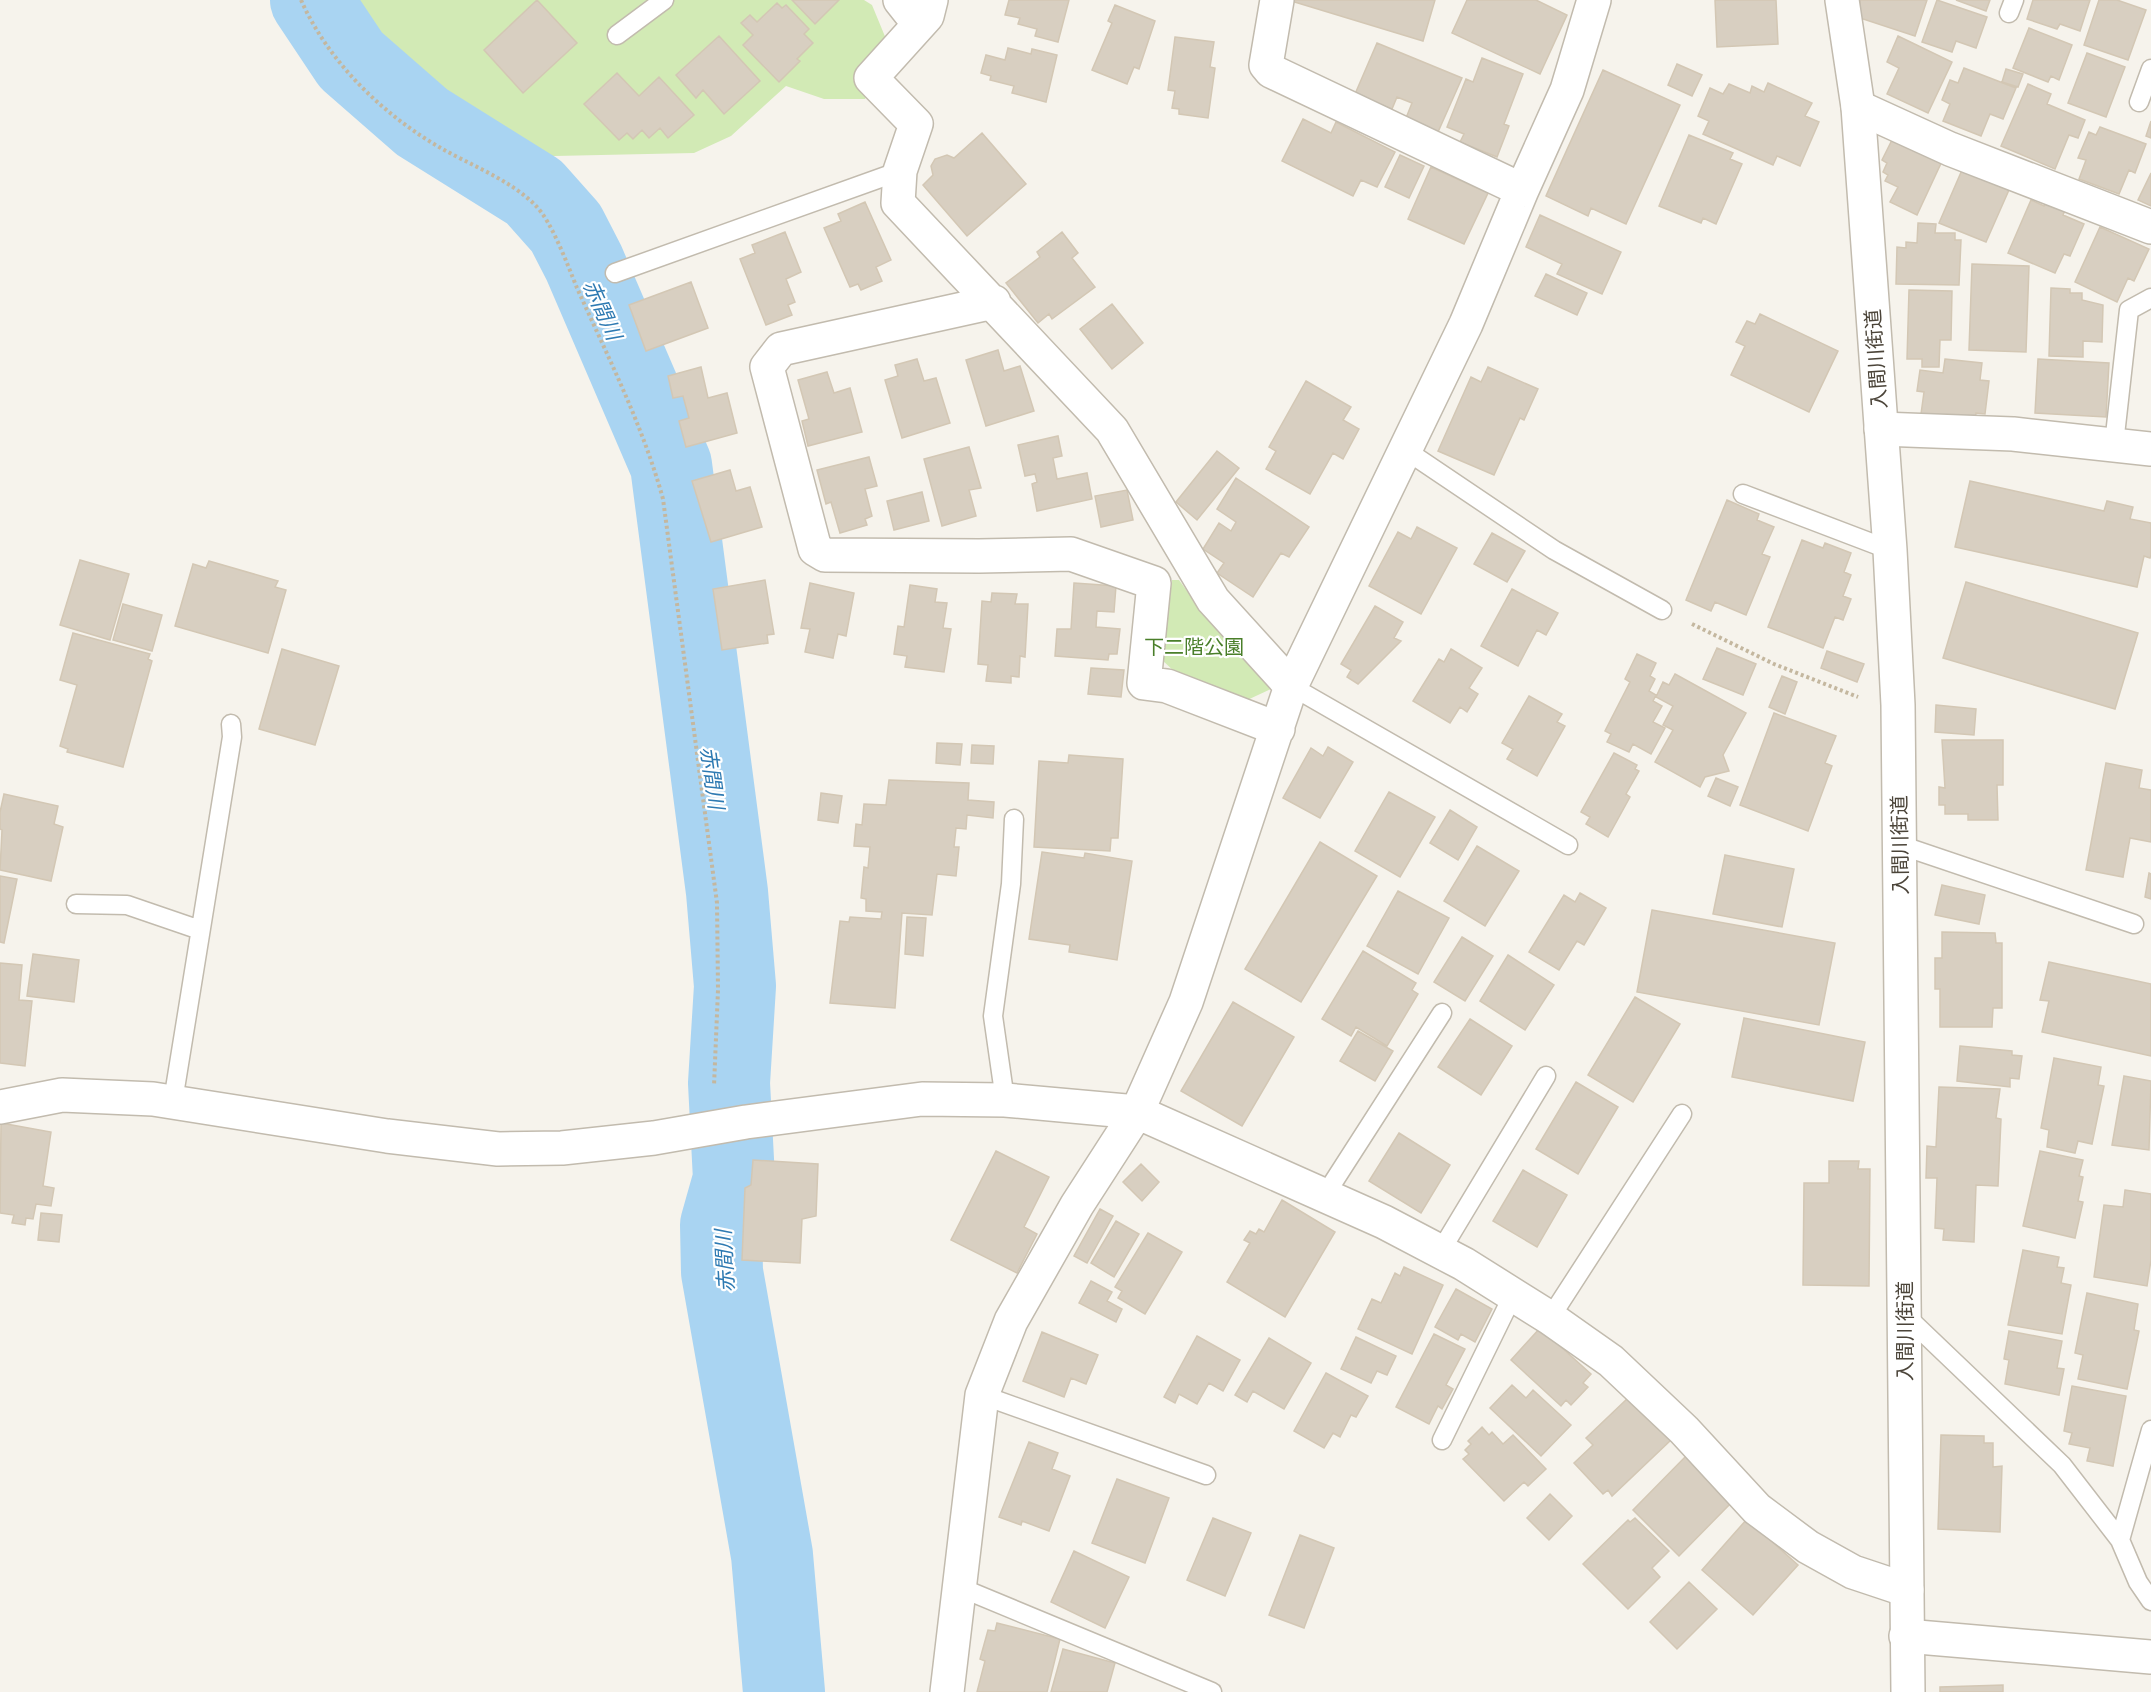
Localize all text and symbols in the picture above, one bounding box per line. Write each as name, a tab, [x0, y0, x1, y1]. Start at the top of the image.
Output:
water label: 赤間川	[577, 276, 628, 346]
street label: 入間川街道	[1860, 308, 1892, 410]
park label: 下二階公園	[1144, 634, 1244, 660]
water label: 赤間川	[695, 745, 731, 813]
street label: 入間川街道	[1886, 795, 1914, 895]
water label: 赤間川	[709, 1227, 740, 1293]
street label: 入間川街道	[1892, 1281, 1918, 1381]

